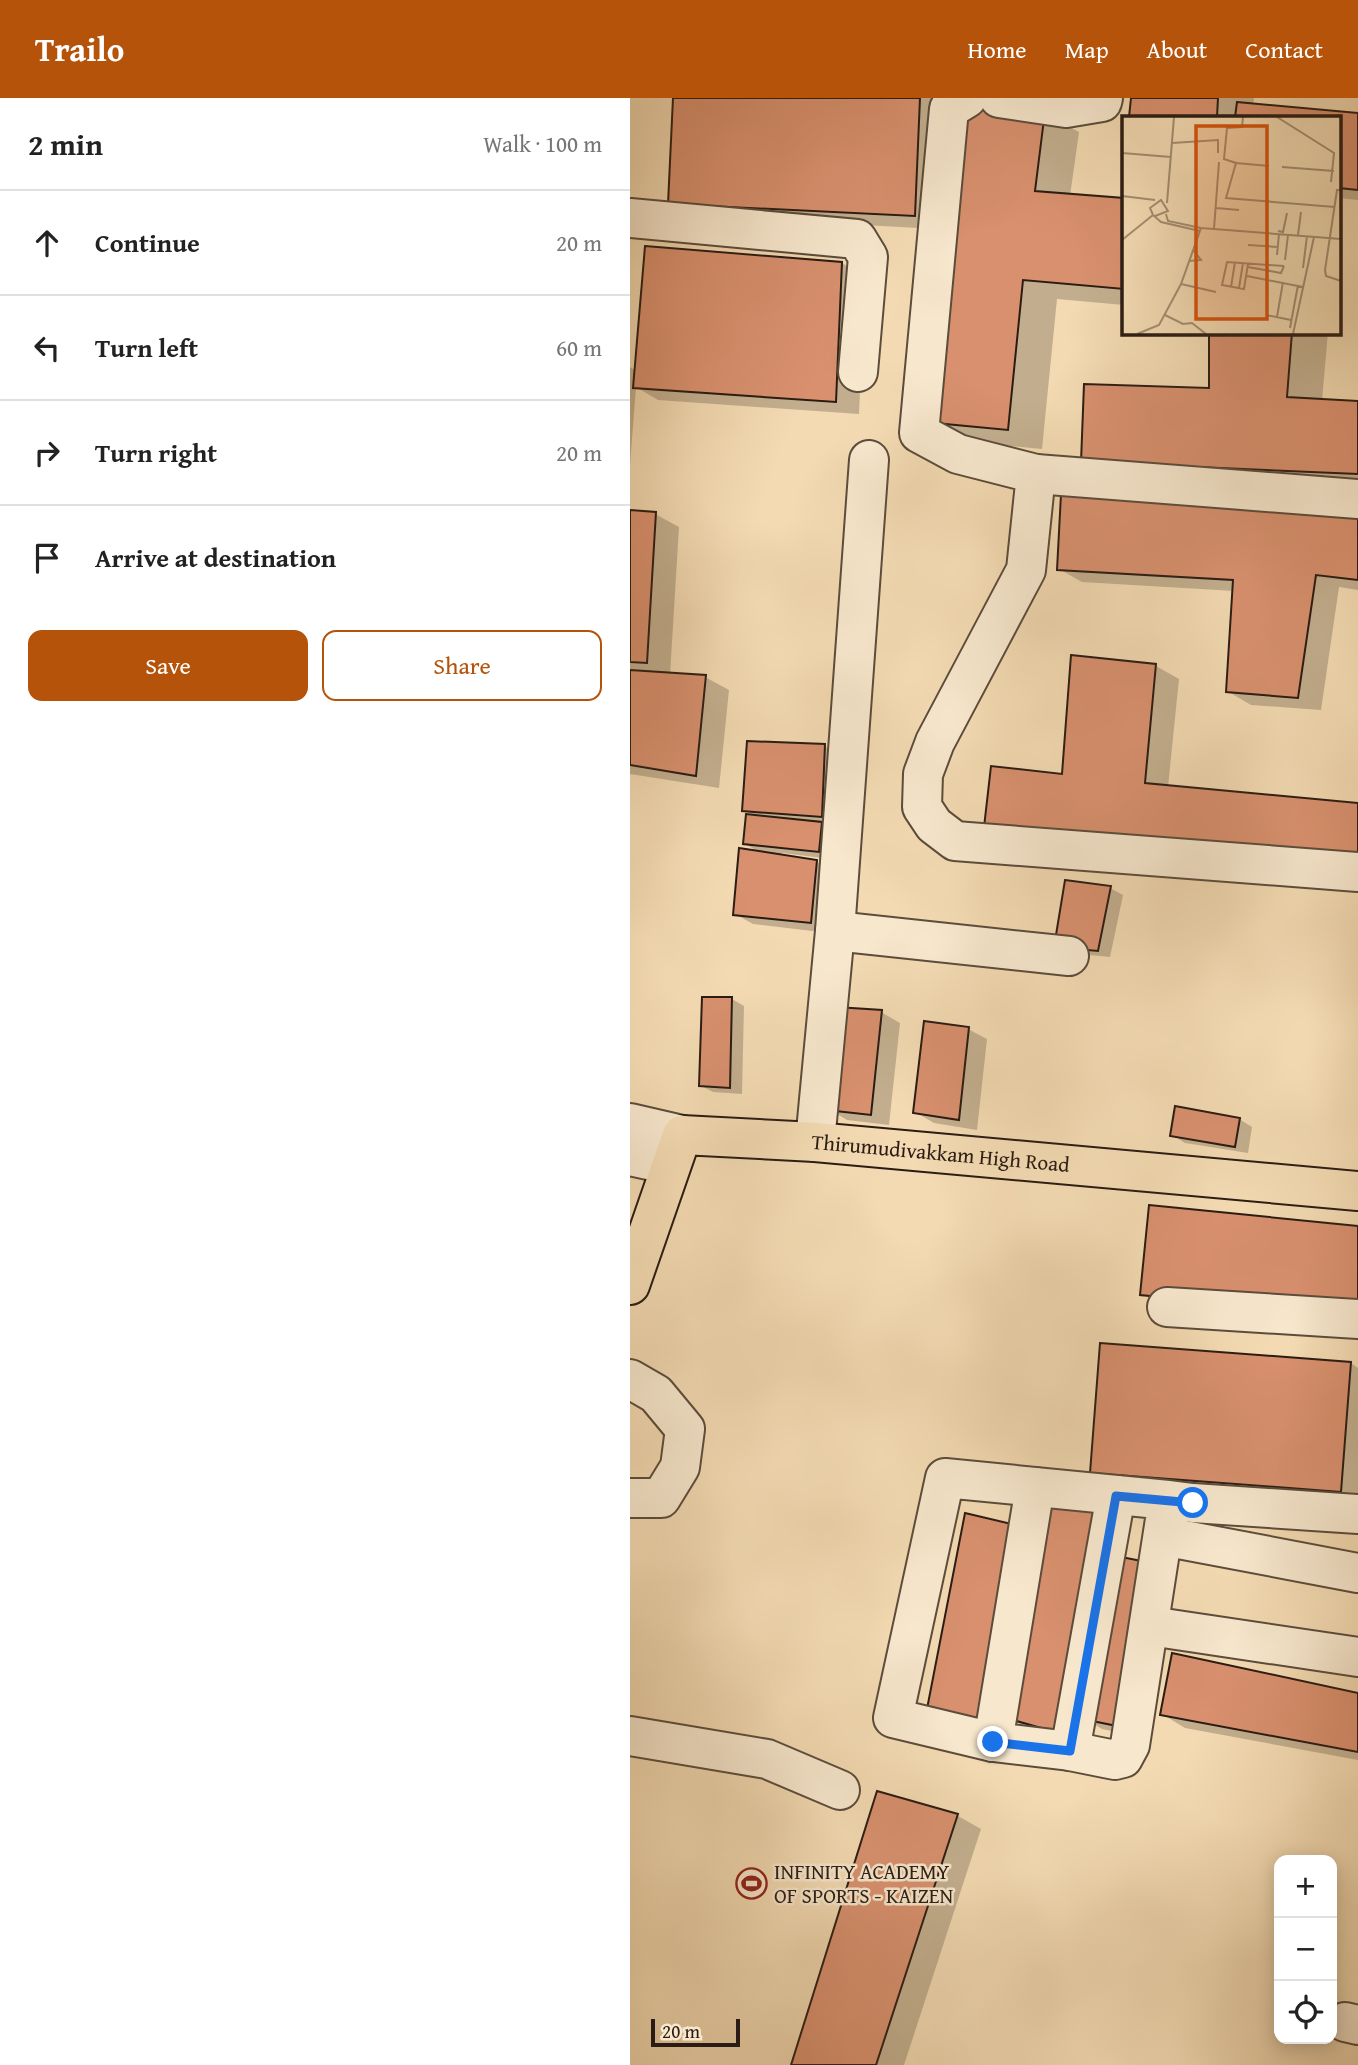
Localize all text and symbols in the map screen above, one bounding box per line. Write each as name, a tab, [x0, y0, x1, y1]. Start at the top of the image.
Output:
text: Trailo	[35, 25, 124, 73]
text: Home	[968, 32, 1027, 67]
text: Map	[1065, 32, 1109, 67]
text: About	[1147, 32, 1207, 67]
text: Contact	[1245, 32, 1323, 67]
inset map	[1122, 116, 1340, 334]
text: 2 min	[28, 122, 103, 166]
text: Walk · 100 m	[483, 127, 602, 160]
text: Continue	[95, 223, 200, 262]
icon: ahead	[28, 224, 66, 262]
text: 20 m	[556, 226, 602, 259]
text: Turn left	[95, 328, 198, 367]
icon: left	[28, 329, 66, 367]
text: 60 m	[556, 331, 602, 364]
text: Turn right	[95, 433, 217, 472]
icon: right	[28, 434, 66, 472]
text: 20 m	[556, 436, 602, 469]
text: Arrive at destination	[95, 538, 336, 577]
icon: arrive	[28, 539, 66, 577]
button: Save	[28, 630, 308, 701]
button: Share	[322, 630, 602, 701]
street label: Thirumudivakkam High Road	[810, 1126, 1072, 1180]
route start	[1177, 1487, 1208, 1518]
route end	[977, 1726, 1008, 1757]
map controls	[1274, 1855, 1337, 2044]
button: +	[1274, 1855, 1337, 1918]
place label: INFINITY ACADEMY OF SPORTS - KAIZEN	[774, 1856, 953, 1911]
sports icon: INFINITY ACADEMY OF SPORTS - KAIZEN	[734, 1867, 768, 1901]
button: −	[1274, 1918, 1337, 1981]
button: locate	[1274, 1981, 1337, 2044]
scale bar	[651, 2016, 740, 2048]
text: 20 m	[662, 2017, 700, 2045]

